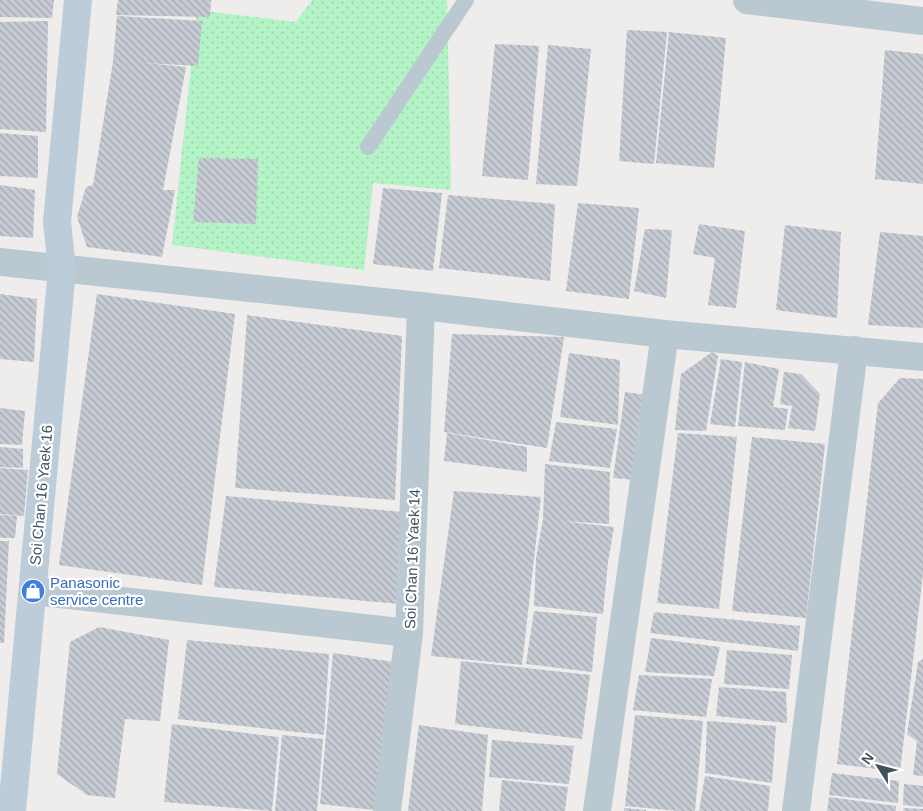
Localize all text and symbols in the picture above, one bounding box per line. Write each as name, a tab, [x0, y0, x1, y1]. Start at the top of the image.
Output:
street label: Soi Chan 16 Yaek 16	[26, 424, 56, 566]
street label: Soi Chan 16 Yaek 14	[401, 489, 423, 629]
place label: Panasonic service centre	[50, 574, 143, 608]
shop icon: Panasonic service centre	[20, 578, 46, 604]
north arrow	[853, 741, 903, 791]
text: N	[858, 750, 877, 767]

